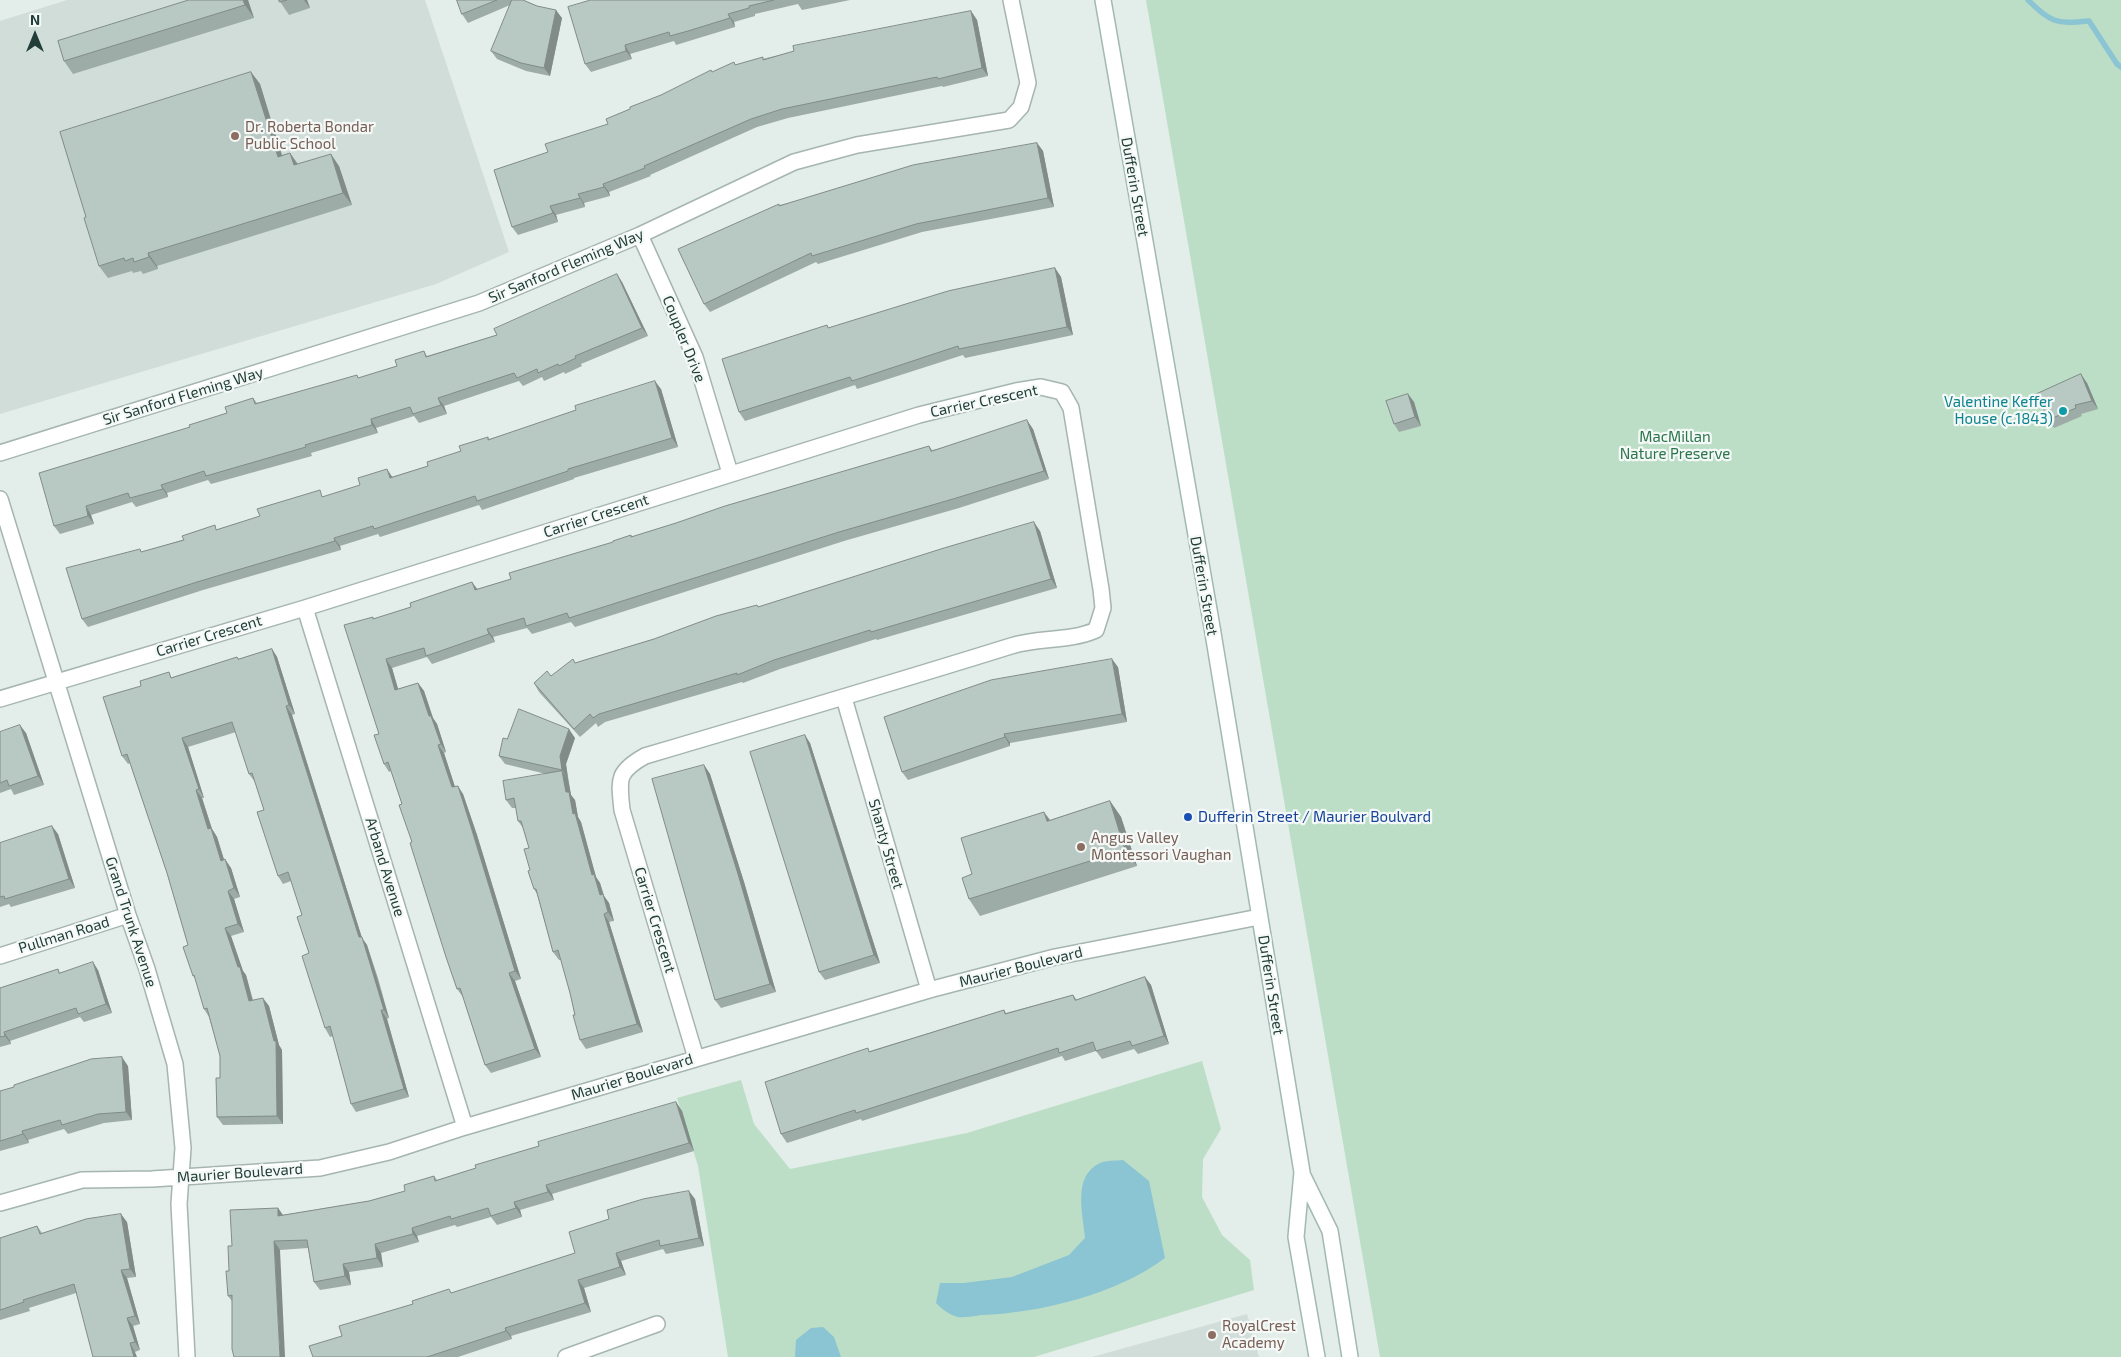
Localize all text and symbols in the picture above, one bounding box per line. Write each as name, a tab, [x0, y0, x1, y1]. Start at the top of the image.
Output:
north arrow	[10, 10, 60, 60]
text: N	[30, 11, 40, 28]
place label: Dr. Roberta Bondar Public School	[245, 118, 374, 153]
marker: Dr. Roberta Bondar Public School	[229, 130, 241, 142]
street label: Dufferin Street	[1117, 136, 1153, 238]
street label: Sir Sanford Fleming Way	[486, 225, 646, 307]
street label: Coupler Drive	[658, 293, 710, 385]
street label: Sir Sanford Fleming Way	[101, 363, 265, 429]
street label: Carrier Crescent	[928, 381, 1040, 421]
place label: Valentine Keffer House (c.1843)	[1944, 393, 2053, 428]
marker: Valentine Keffer House (c.1843)	[2057, 405, 2069, 417]
park label: MacMillan Nature Preserve	[1620, 428, 1730, 463]
street label: Carrier Crescent	[541, 490, 651, 542]
street label: Dufferin Street	[1186, 535, 1222, 637]
street label: Carrier Crescent	[154, 611, 264, 661]
street label: Shanty Street	[865, 797, 907, 891]
place label: Dufferin Street / Maurier Boulvard	[1198, 808, 1431, 826]
marker: Dufferin Street / Maurier Boulvard	[1182, 811, 1194, 823]
street label: Arband Avenue	[361, 815, 409, 919]
place label: Angus Valley Montessori Vaughan	[1091, 829, 1232, 864]
marker: Angus Valley Montessori Vaughan	[1075, 841, 1087, 853]
street label: Grand Trunk Avenue	[101, 854, 161, 990]
street label: Carrier Crescent	[630, 865, 680, 975]
street label: Pullman Road	[16, 913, 112, 957]
street label: Dufferin Street	[1254, 934, 1288, 1036]
street label: Maurier Boulevard	[957, 943, 1085, 991]
street label: Maurier Boulevard	[569, 1050, 695, 1104]
street label: Maurier Boulevard	[176, 1160, 304, 1186]
place label: RoyalCrest Academy	[1222, 1317, 1296, 1352]
marker: RoyalCrest Academy	[1206, 1329, 1218, 1341]

